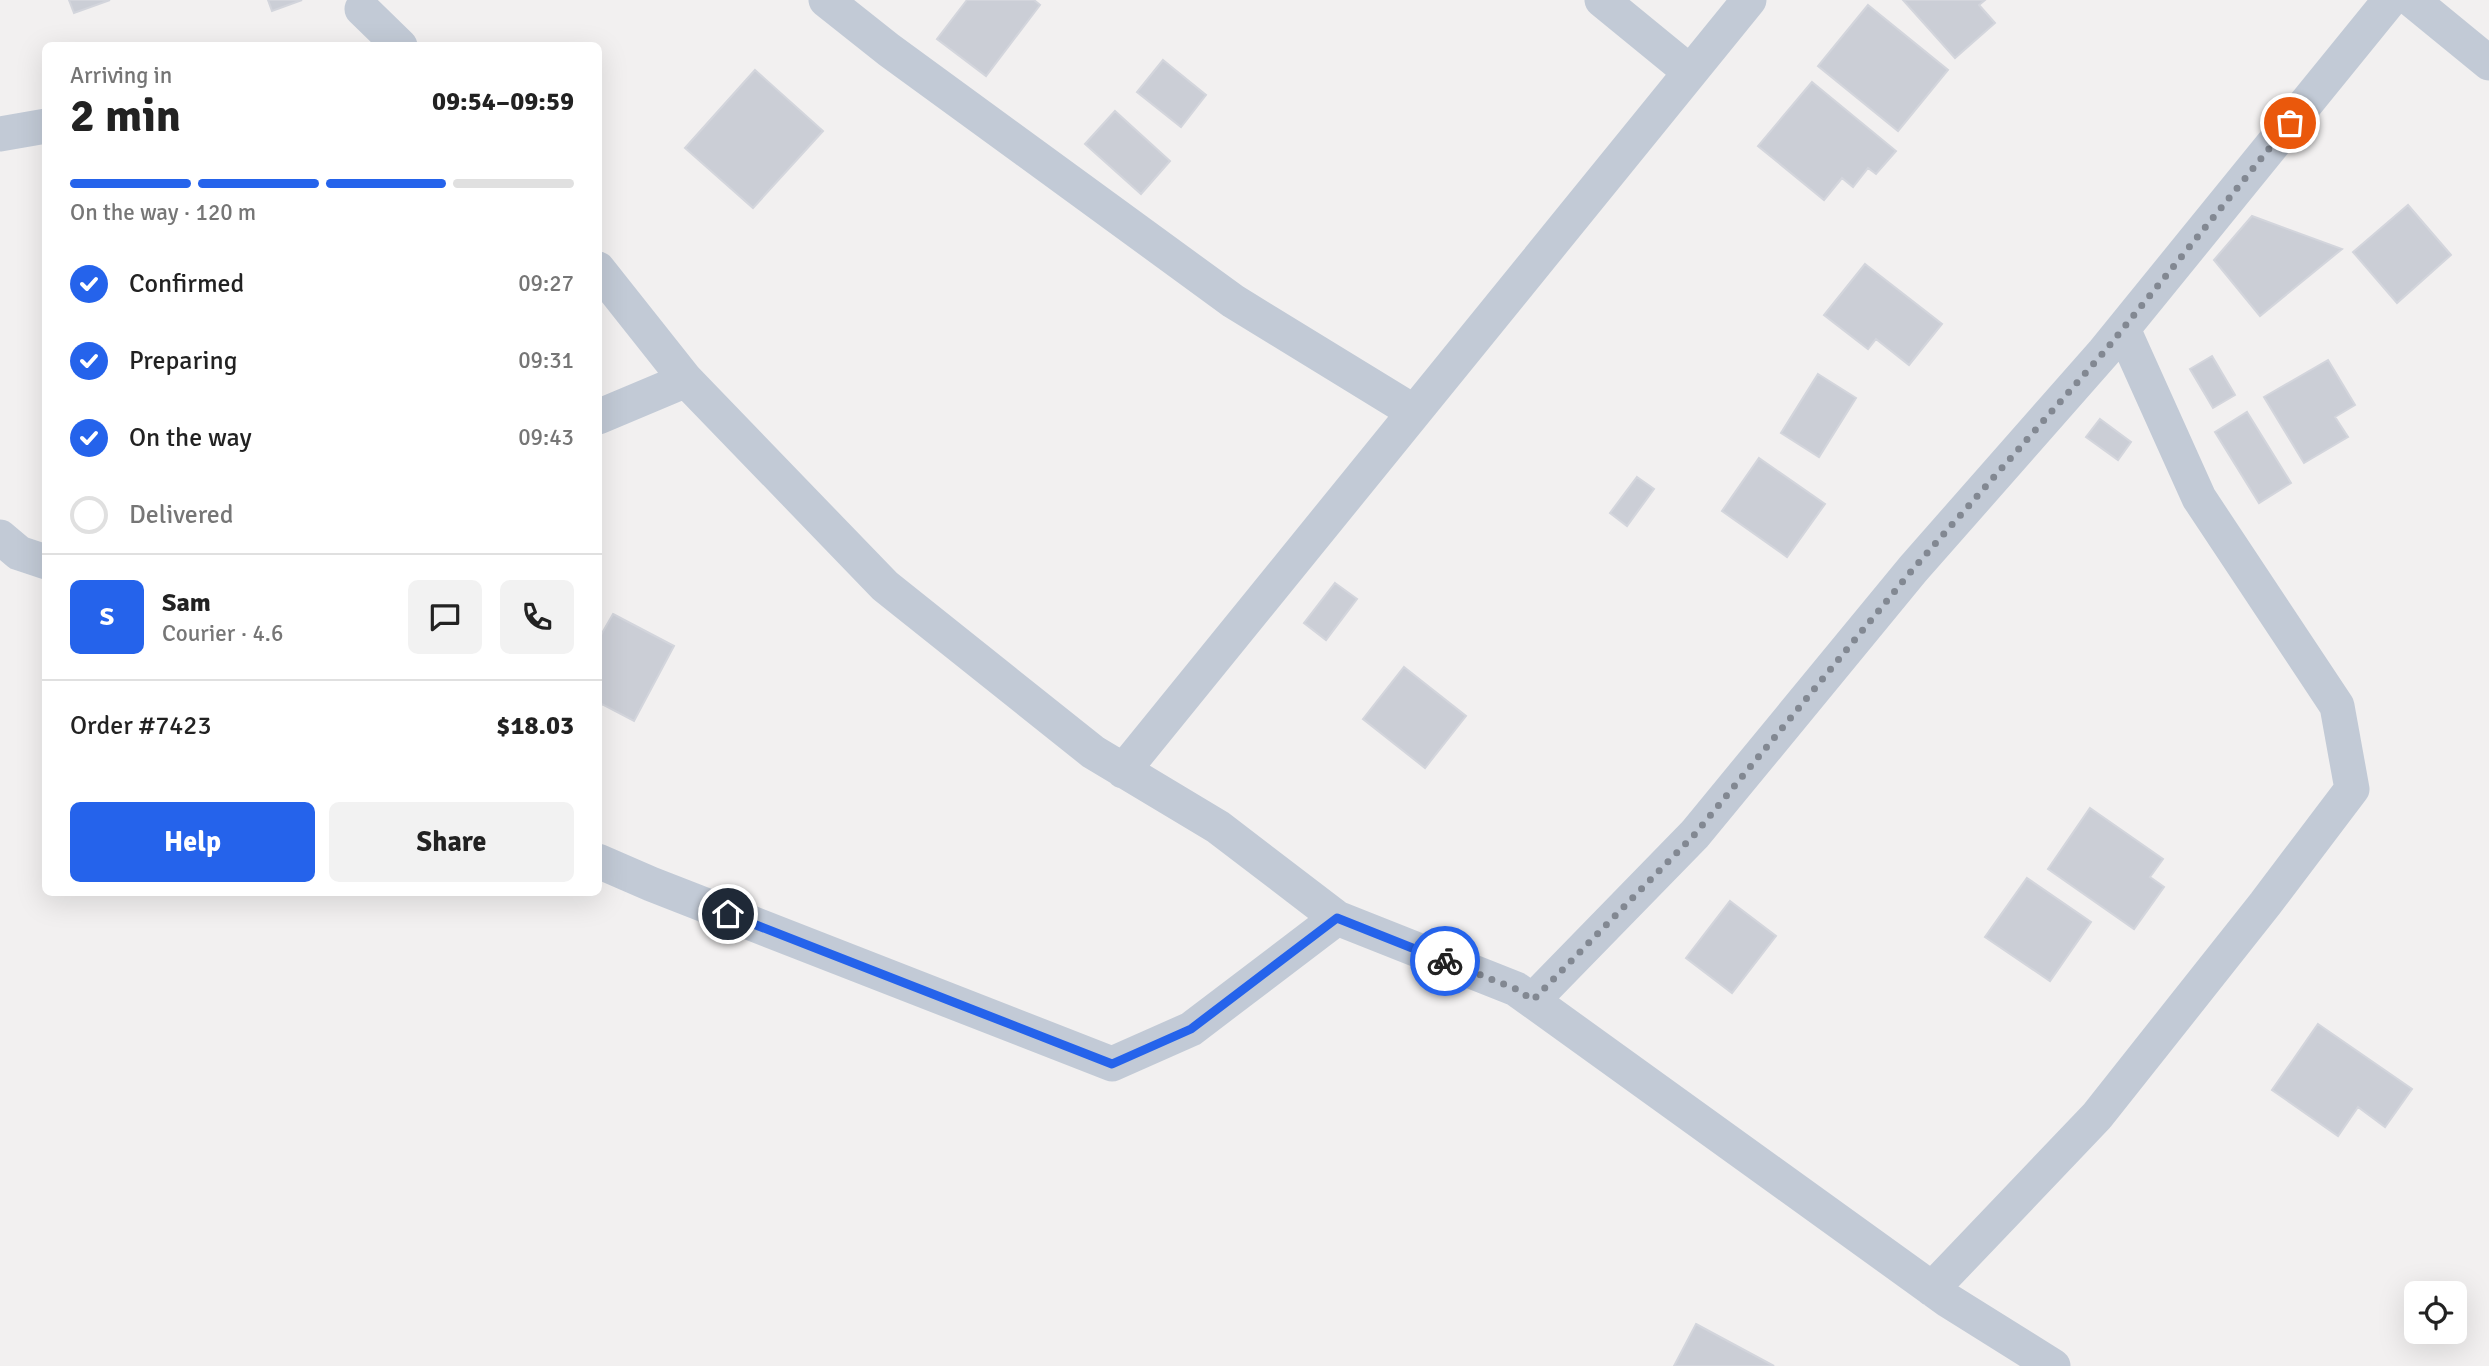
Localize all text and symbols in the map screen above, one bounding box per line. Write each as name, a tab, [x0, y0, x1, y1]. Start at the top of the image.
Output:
text: Arriving in	[70, 61, 172, 90]
text: 09:54–09:59	[432, 86, 574, 118]
text: 2 min	[70, 88, 181, 144]
pin	[2260, 93, 2320, 153]
icon: bag	[2271, 104, 2309, 142]
text: On the way · 120 m	[70, 198, 256, 227]
icon: check	[70, 265, 108, 303]
text: Confirmed	[129, 268, 244, 300]
text: 09:27	[518, 269, 574, 298]
icon: check	[70, 342, 108, 380]
text: Preparing	[129, 345, 237, 377]
text: 09:31	[518, 346, 574, 375]
icon: check	[70, 419, 108, 457]
text: On the way	[129, 422, 252, 454]
text: 09:43	[518, 423, 574, 452]
text: Delivered	[129, 499, 234, 531]
button: chat	[408, 580, 482, 654]
button: phone	[500, 580, 574, 654]
text: Sam	[162, 587, 211, 619]
text: S	[100, 601, 114, 633]
text: Courier · 4.6	[162, 619, 283, 648]
text: Order #7423	[70, 710, 211, 742]
text: $18.03	[496, 710, 574, 742]
button: Help	[70, 802, 315, 882]
button: Share	[329, 802, 574, 882]
pin	[698, 884, 758, 944]
icon: home	[709, 895, 747, 933]
courier	[1410, 926, 1480, 996]
icon: bike	[1426, 942, 1464, 980]
map controls	[2404, 1281, 2467, 1344]
button: locate	[2404, 1281, 2467, 1344]

